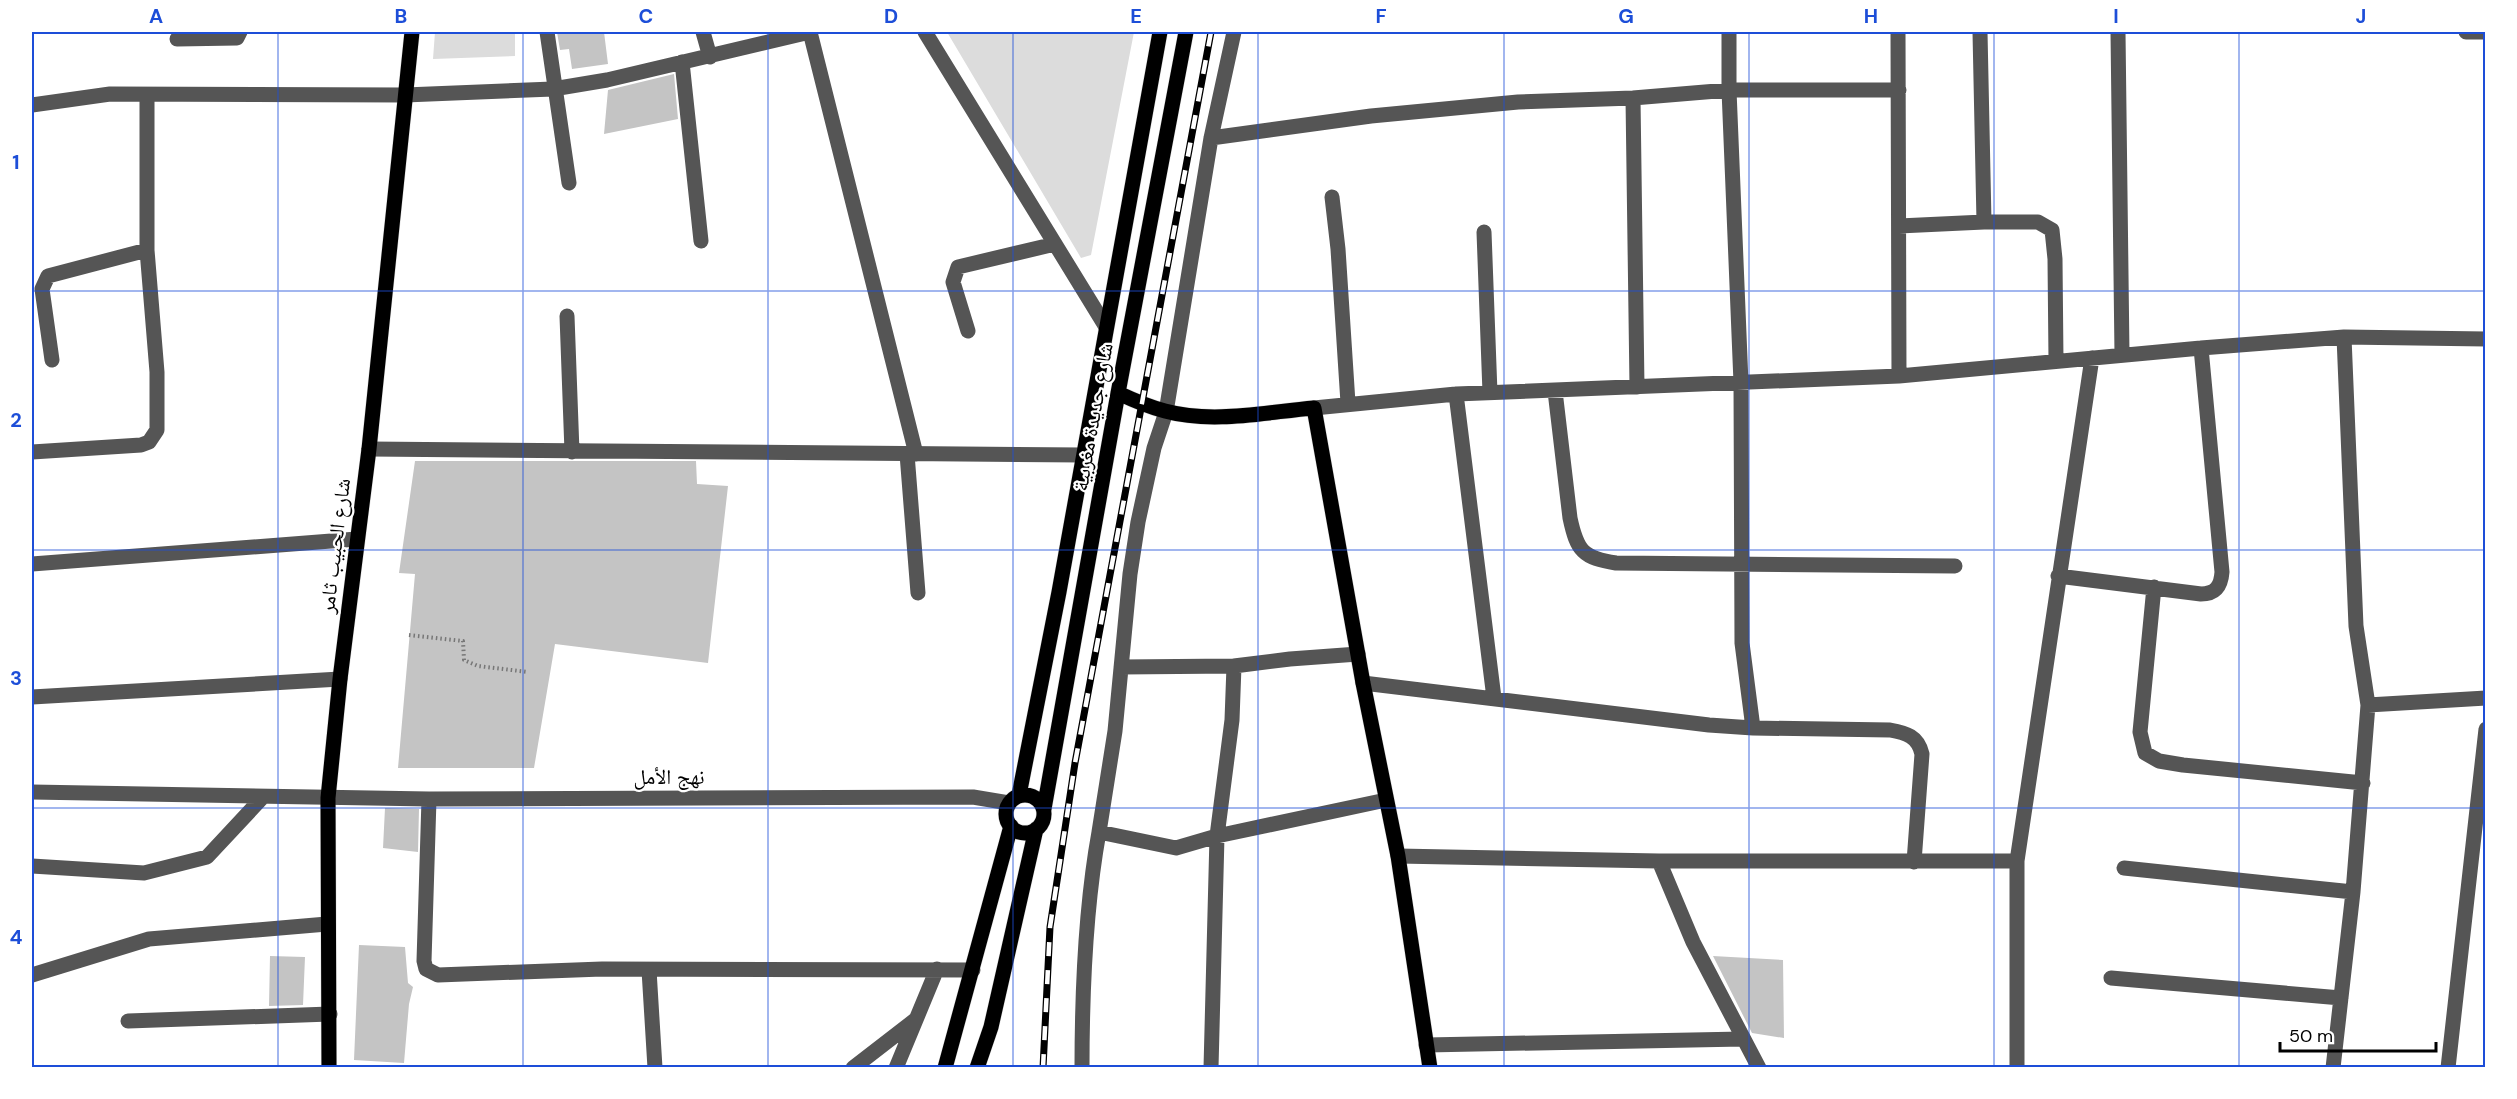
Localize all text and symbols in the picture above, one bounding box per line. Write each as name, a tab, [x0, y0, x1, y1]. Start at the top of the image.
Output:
text: A	[149, 3, 163, 29]
text: B	[395, 3, 407, 29]
text: C	[639, 3, 653, 29]
text: D	[884, 3, 898, 29]
text: E	[1130, 3, 1142, 29]
text: F	[1375, 3, 1387, 29]
text: G	[1618, 3, 1634, 29]
text: H	[1864, 3, 1878, 29]
text: I	[2113, 3, 2119, 29]
text: J	[2356, 3, 2366, 29]
text: 1	[12, 149, 20, 175]
street label: شارع جديدة مغربية	[1066, 341, 1120, 493]
text: 2	[10, 407, 22, 433]
street label: شارع الحبيب ثامر	[313, 477, 357, 616]
text: 3	[10, 665, 22, 691]
street label: نهج الأمل	[633, 763, 705, 791]
text: 4	[10, 924, 23, 950]
scale bar	[2280, 1015, 2436, 1053]
text: 50 m	[2289, 1024, 2333, 1048]

